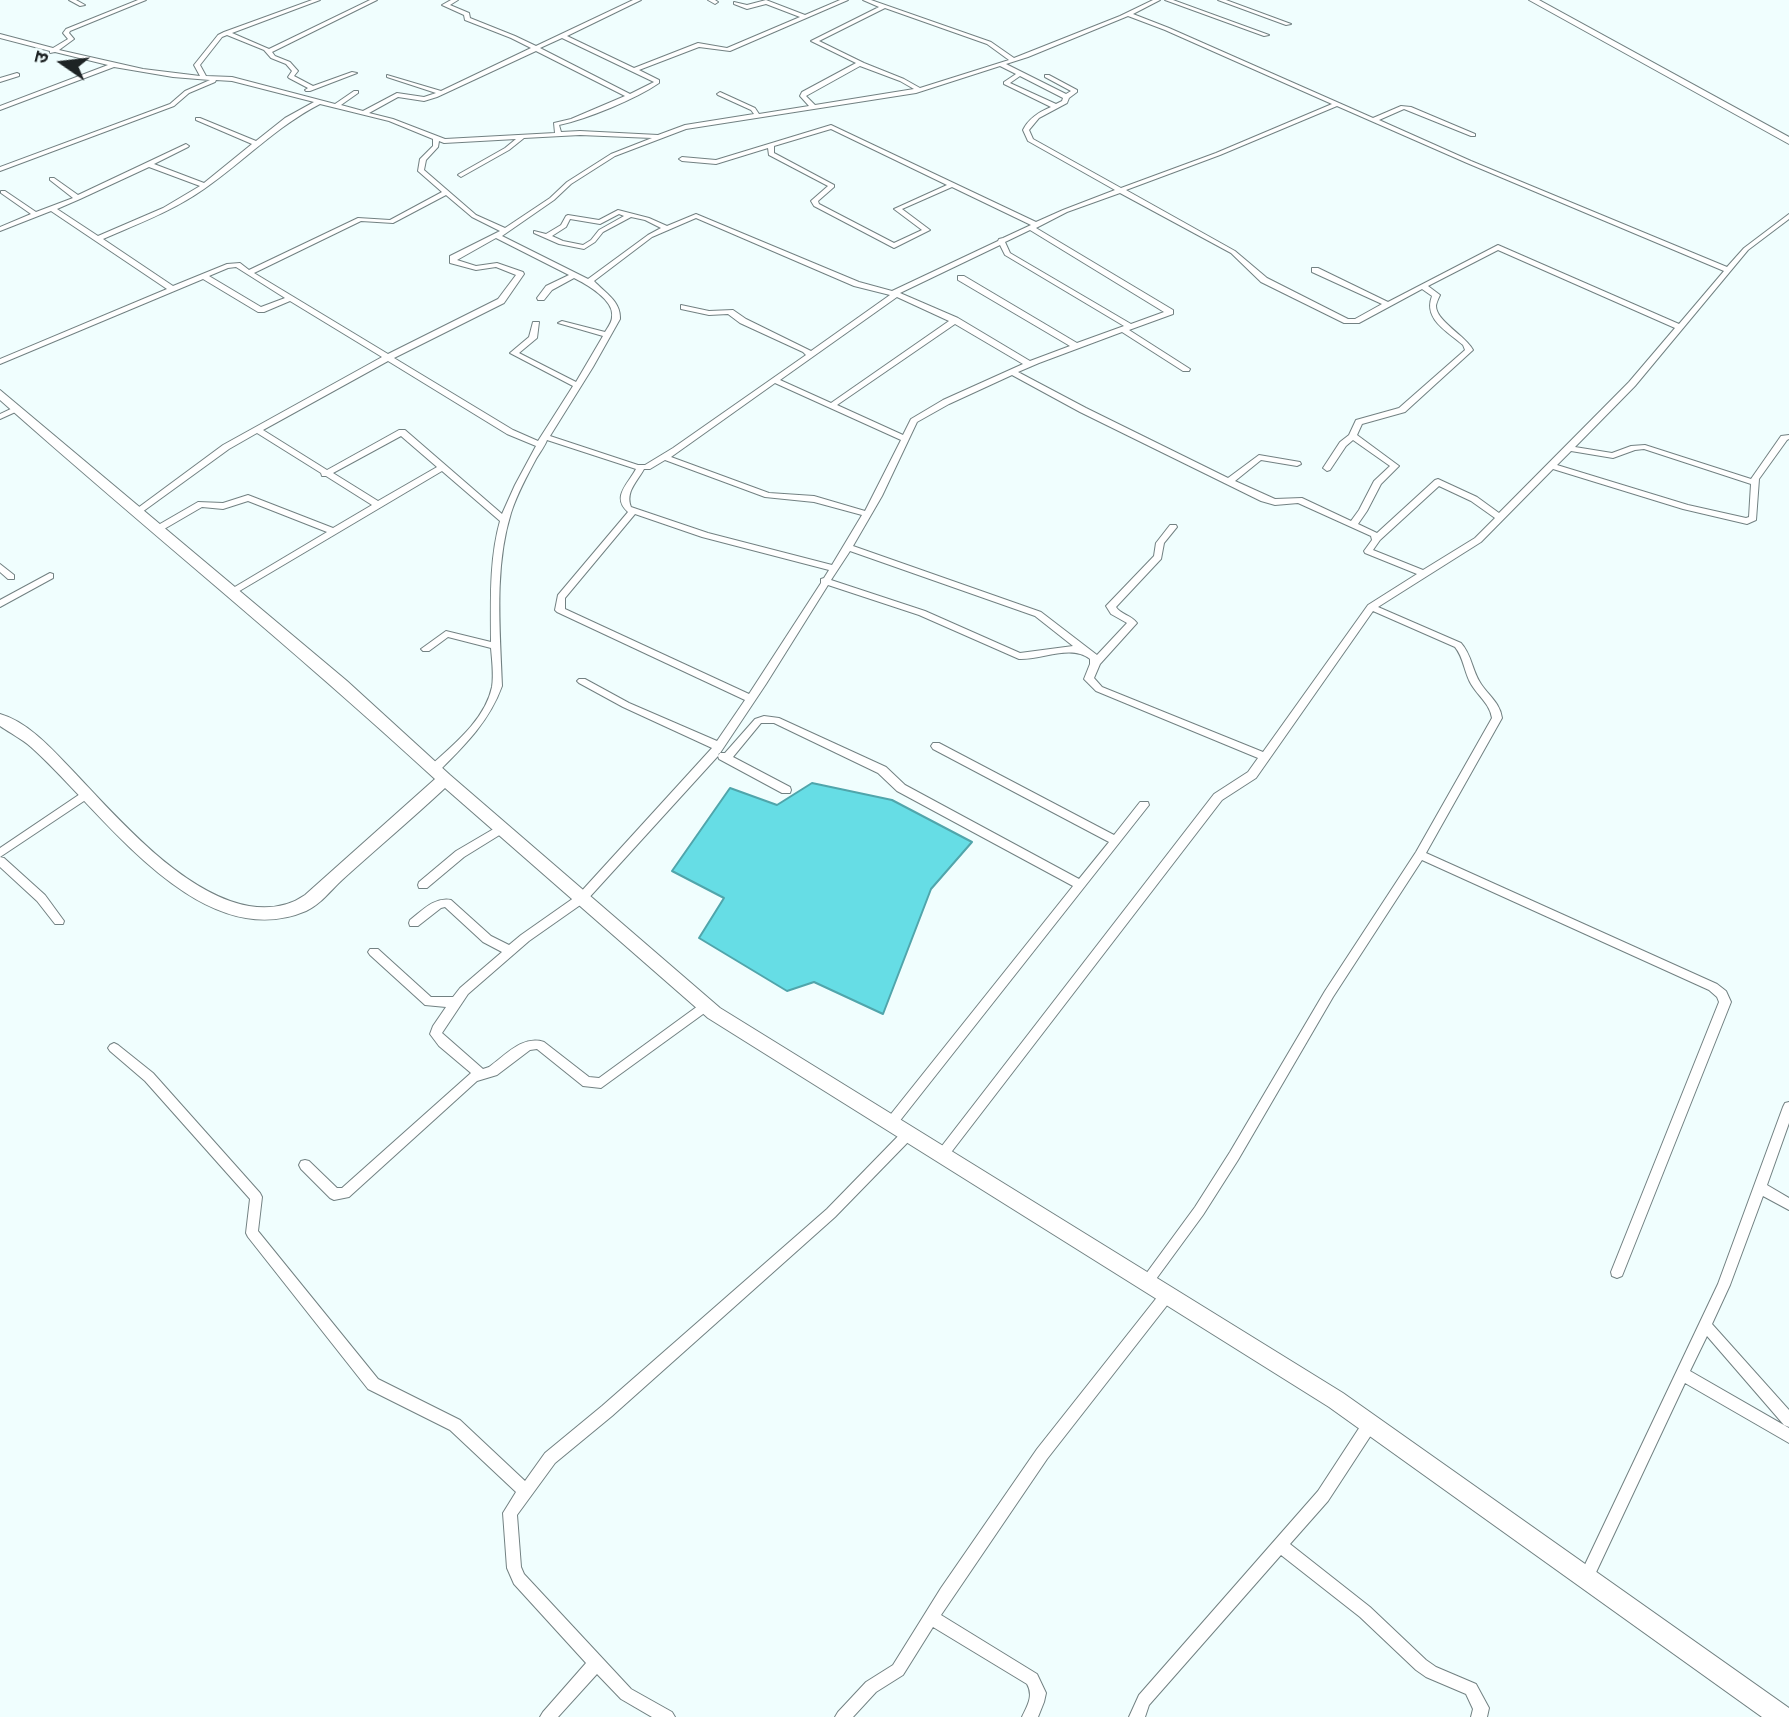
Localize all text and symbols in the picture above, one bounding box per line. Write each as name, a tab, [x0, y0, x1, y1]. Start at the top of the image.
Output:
north arrow	[28, 28, 98, 98]
text: उ	[27, 49, 58, 67]

